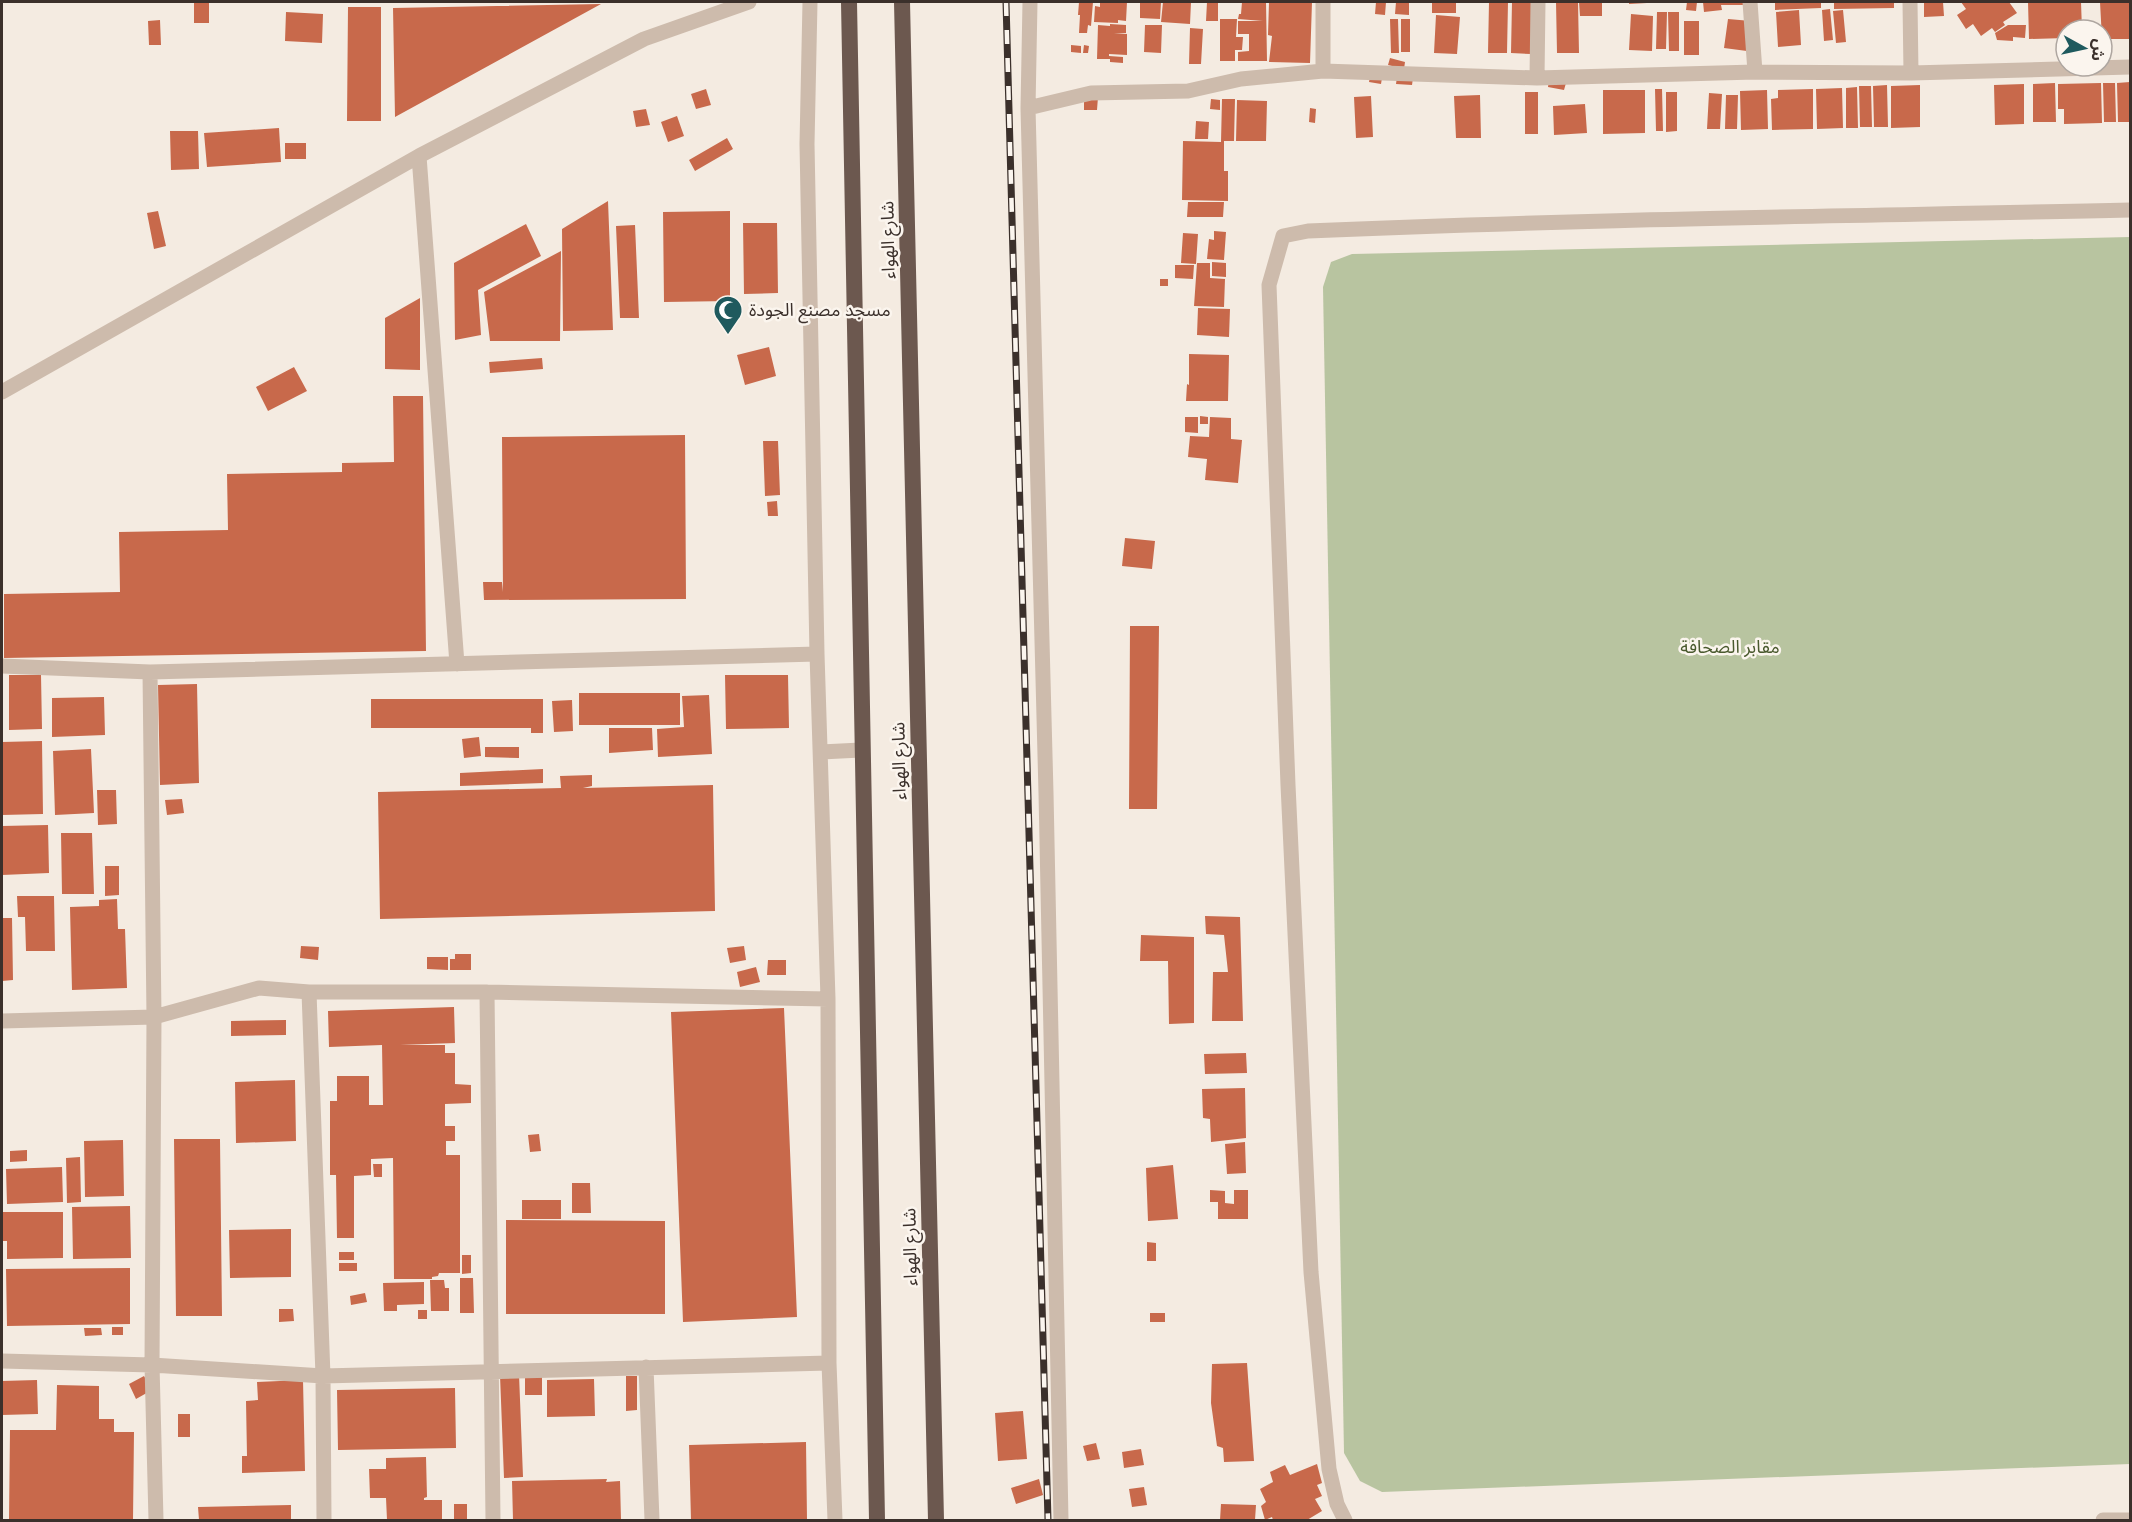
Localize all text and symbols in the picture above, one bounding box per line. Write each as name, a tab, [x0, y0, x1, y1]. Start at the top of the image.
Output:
north arrow	[2054, 18, 2114, 78]
text: ش	[2087, 38, 2109, 62]
street label: شارع الهواء	[876, 201, 903, 279]
mosque icon: مسجد مصنع الجودة	[712, 294, 744, 336]
place label: مسجد مصنع الجودة	[749, 299, 891, 324]
park label: مقابر الصحافة	[1680, 636, 1780, 658]
street label: شارع الهواء	[887, 722, 914, 800]
street label: شارع الهواء	[898, 1208, 925, 1286]

